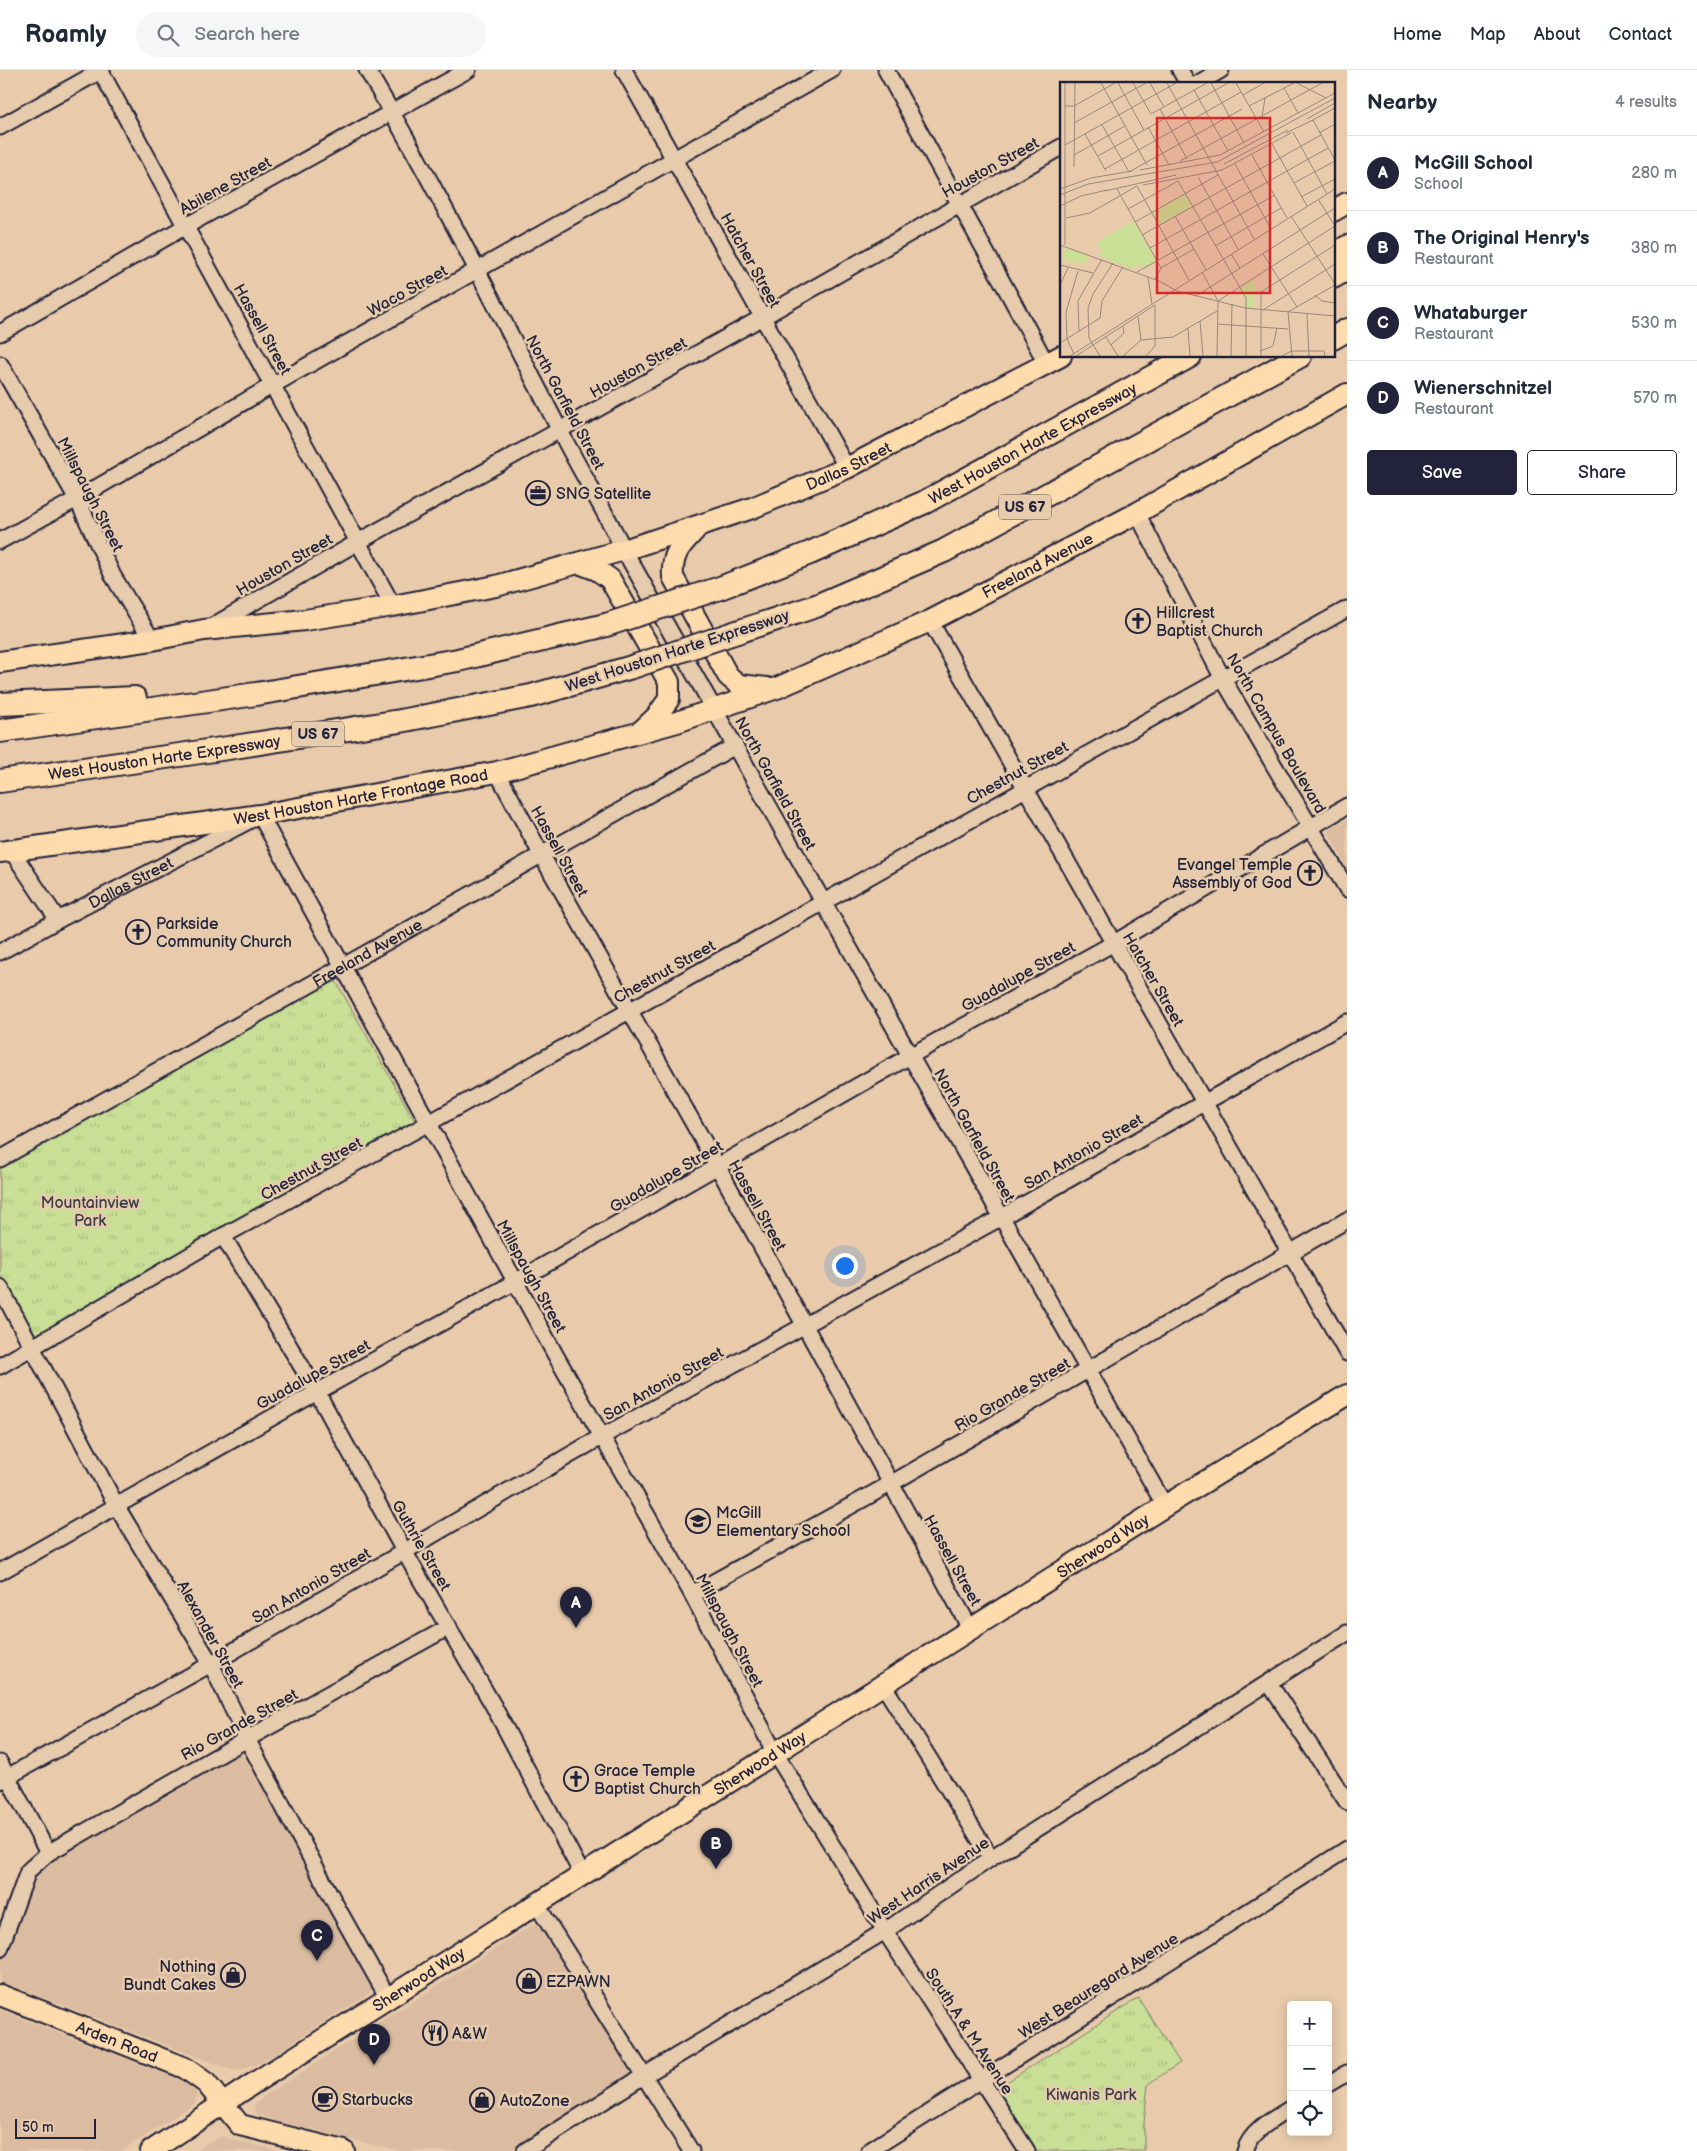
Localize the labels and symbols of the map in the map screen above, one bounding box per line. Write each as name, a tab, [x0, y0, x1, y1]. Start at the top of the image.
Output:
inset map	[1060, 82, 1334, 358]
street label: Houston Street	[939, 134, 1043, 203]
street label: Abilene Street	[177, 153, 275, 219]
street label: Hatcher Street	[716, 210, 784, 312]
street label: Waco Street	[365, 262, 451, 321]
street label: Hassell Street	[229, 281, 295, 379]
street label: North Garfield Street	[521, 332, 608, 473]
street label: Houston Street	[587, 334, 691, 403]
street label: West Houston Harte Expressway	[926, 379, 1141, 509]
street label: Millspaugh Street	[53, 434, 127, 555]
street label: Dallas Street	[803, 438, 895, 495]
office icon: SNG Satellite	[525, 480, 551, 506]
place label: SNG Satellite	[556, 485, 652, 504]
road number: US 67	[999, 494, 1051, 520]
street label: Freeland Avenue	[979, 529, 1097, 603]
street label: Houston Street	[233, 530, 336, 601]
place label: Hillcrest Baptist Church	[1156, 604, 1263, 641]
street label: West Houston Harte Expressway	[563, 606, 793, 697]
church icon: Hillcrest Baptist Church	[1125, 608, 1151, 634]
street label: North Campus Boulevard	[1222, 650, 1329, 817]
street label: North Garfield Street	[730, 714, 819, 854]
road number: US 67	[292, 722, 344, 746]
street label: West Houston Harte Expressway	[47, 732, 283, 785]
street label: Chestnut Street	[964, 738, 1072, 809]
street label: West Houston Harte Frontage Road	[232, 766, 490, 830]
street label: Hassell Street	[526, 803, 592, 901]
street label: Dallas Street	[86, 854, 177, 913]
place label: Evangel Temple Assembly of God	[1172, 856, 1293, 893]
church icon: Evangel Temple Assembly of God	[1297, 860, 1323, 886]
place label: Parkside Community Church	[156, 915, 292, 952]
street label: Freeland Avenue	[310, 915, 426, 992]
church icon: Parkside Community Church	[125, 919, 151, 945]
street label: Hatcher Street	[1118, 929, 1187, 1030]
street label: Chestnut Street	[611, 937, 719, 1008]
street label: Guadalupe Street	[958, 938, 1079, 1017]
street label: North Garfield Street	[929, 1066, 1018, 1206]
street label: San Antonio Street	[1021, 1110, 1147, 1194]
street label: Chestnut Street	[258, 1134, 366, 1205]
street label: Guadalupe Street	[607, 1137, 727, 1217]
street label: Hassell Street	[724, 1157, 790, 1255]
park label: Mountainview Park	[41, 1194, 140, 1231]
street label: Millspaugh Street	[492, 1217, 570, 1336]
your location	[832, 1253, 858, 1279]
street label: Guadalupe Street	[253, 1336, 374, 1415]
street label: San Antonio Street	[600, 1343, 727, 1425]
street label: Rio Grande Street	[951, 1354, 1074, 1436]
street label: Guthrie Street	[387, 1497, 454, 1595]
place label: McGill Elementary School	[716, 1504, 850, 1541]
school or university icon: McGill Elementary School	[685, 1508, 711, 1534]
street label: Sherwood Way	[1054, 1510, 1154, 1583]
street label: Hassell Street	[919, 1512, 985, 1610]
street label: San Antonio Street	[249, 1544, 375, 1628]
street label: Millspaugh Street	[691, 1571, 767, 1691]
street label: Alexander Street	[172, 1578, 247, 1692]
pin: A	[560, 1587, 592, 1628]
street label: Rio Grande Street	[178, 1685, 302, 1765]
street label: Sherwood Way	[711, 1727, 811, 1800]
place label: Grace Temple Baptist Church	[594, 1762, 701, 1799]
church icon: Grace Temple Baptist Church	[563, 1766, 589, 1792]
pin: B	[700, 1828, 732, 1869]
street label: West Harris Avenue	[865, 1833, 994, 1929]
pin: C	[301, 1920, 333, 1961]
street label: West Beauregard Avenue	[1015, 1929, 1183, 2043]
street label: Sherwood Way	[370, 1944, 470, 2016]
place label: Nothing Bundt Cakes	[123, 1958, 216, 1995]
shop icon: Nothing Bundt Cakes	[220, 1962, 246, 1988]
street label: South A & M Avenue	[921, 1965, 1017, 2099]
shop icon: EZPAWN	[516, 1968, 542, 1994]
place label: EZPAWN	[546, 1973, 611, 1992]
street label: Arden Road	[73, 2018, 160, 2067]
restaurant icon: A&W	[422, 2020, 448, 2046]
pin: D	[358, 2024, 390, 2065]
place label: A&W	[452, 2025, 487, 2044]
cafe icon: Starbucks	[312, 2086, 338, 2112]
park label: Kiwanis Park	[1046, 2086, 1137, 2105]
shop icon: AutoZone	[469, 2087, 495, 2113]
place label: Starbucks	[342, 2091, 413, 2110]
place label: AutoZone	[500, 2092, 570, 2111]
scale bar	[15, 2116, 96, 2139]

